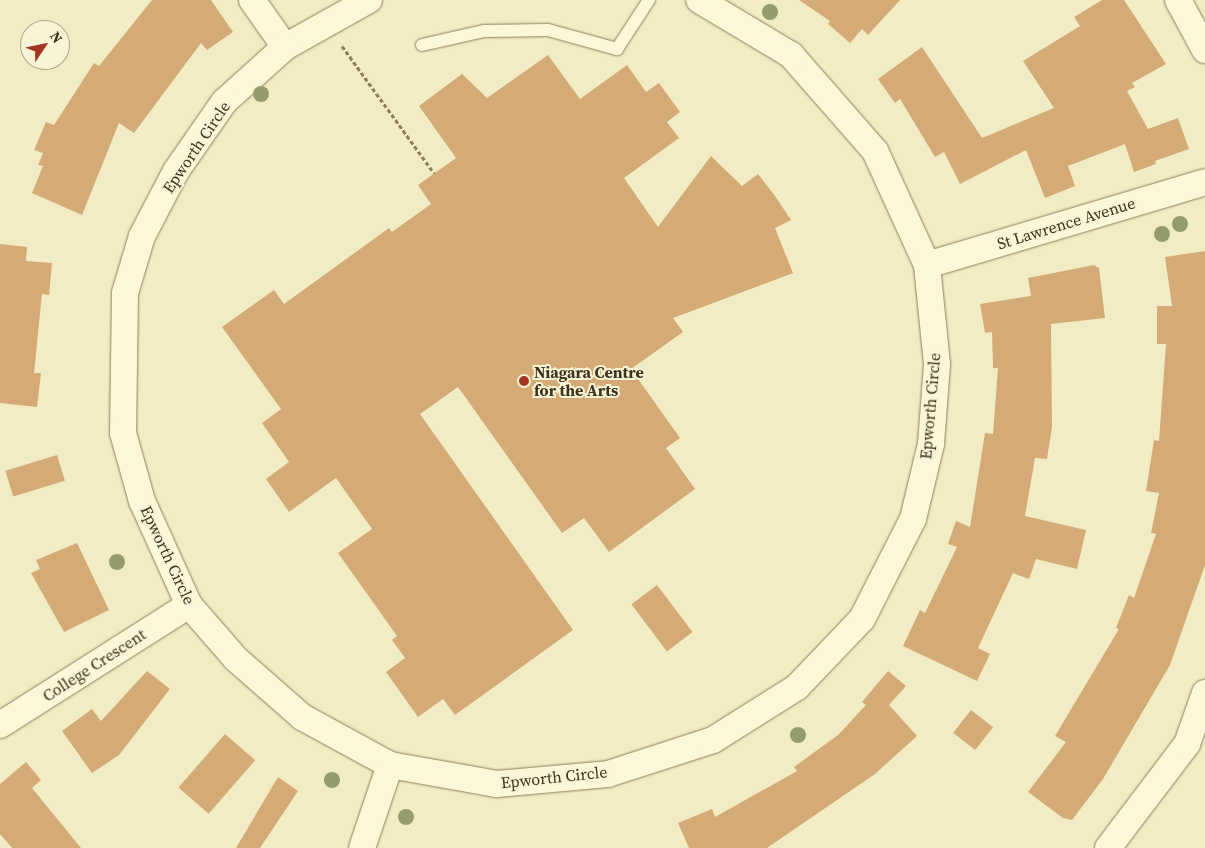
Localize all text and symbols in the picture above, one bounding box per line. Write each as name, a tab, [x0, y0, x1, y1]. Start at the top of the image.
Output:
north arrow	[20, 20, 70, 70]
text: N	[45, 27, 68, 47]
street label: Epworth Circle	[158, 97, 234, 197]
street label: St Lawrence Avenue	[995, 193, 1137, 253]
street label: Epworth Circle	[916, 352, 944, 460]
place label: Niagara Centre for the Arts	[534, 362, 644, 400]
marker: Niagara Centre for the Arts	[518, 375, 530, 387]
street label: Epworth Circle	[137, 502, 199, 608]
street label: College Crescent	[39, 625, 149, 705]
street label: Epworth Circle	[500, 762, 608, 792]

